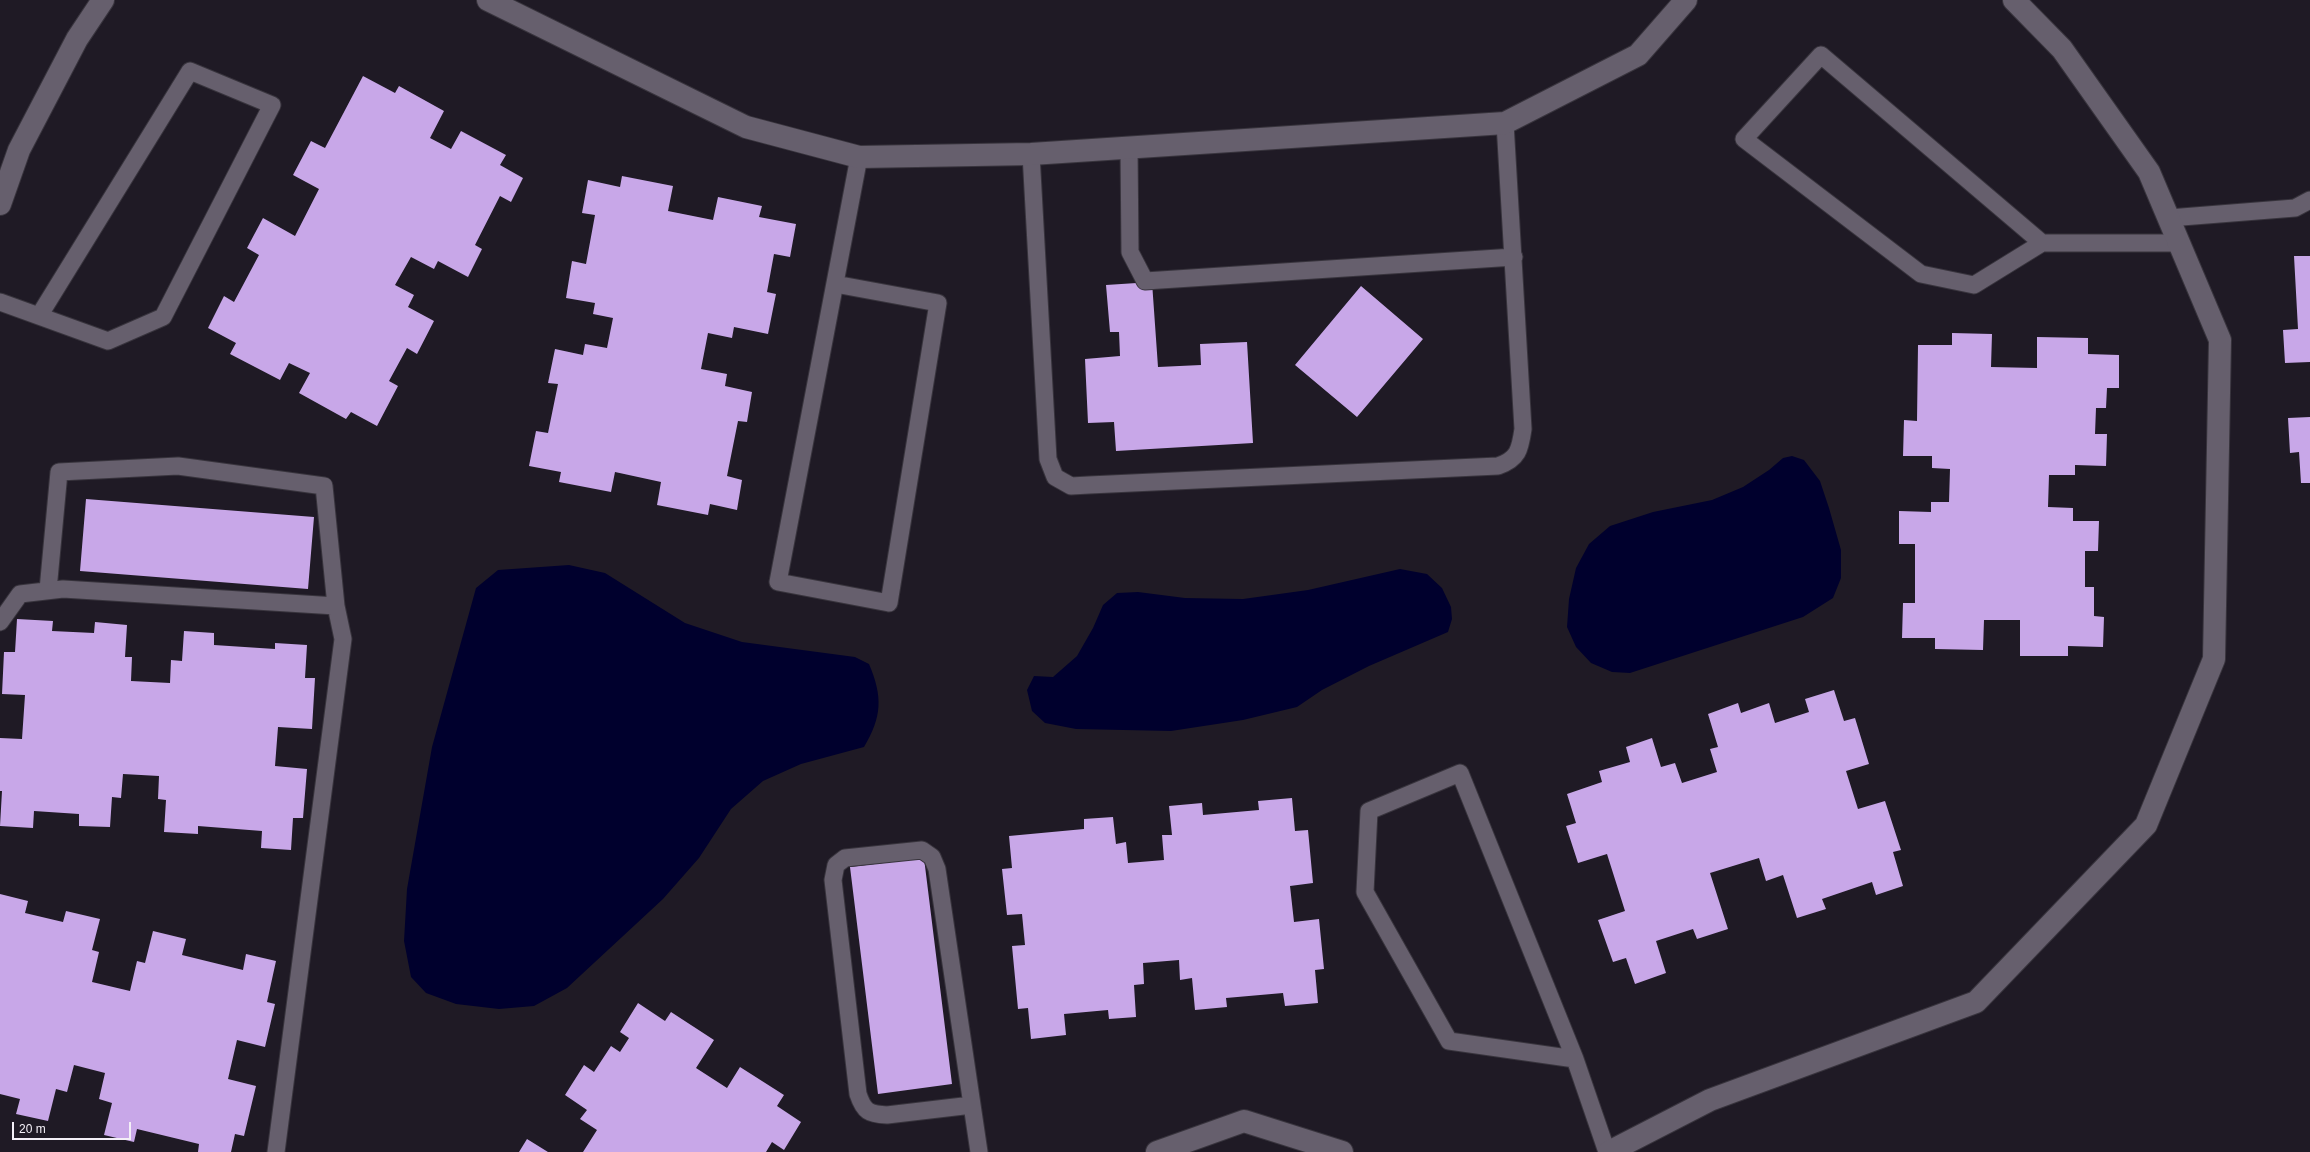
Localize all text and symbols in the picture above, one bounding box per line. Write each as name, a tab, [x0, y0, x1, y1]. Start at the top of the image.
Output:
scale bar	[14, 1114, 133, 1140]
text: 20 m	[19, 1122, 46, 1136]

